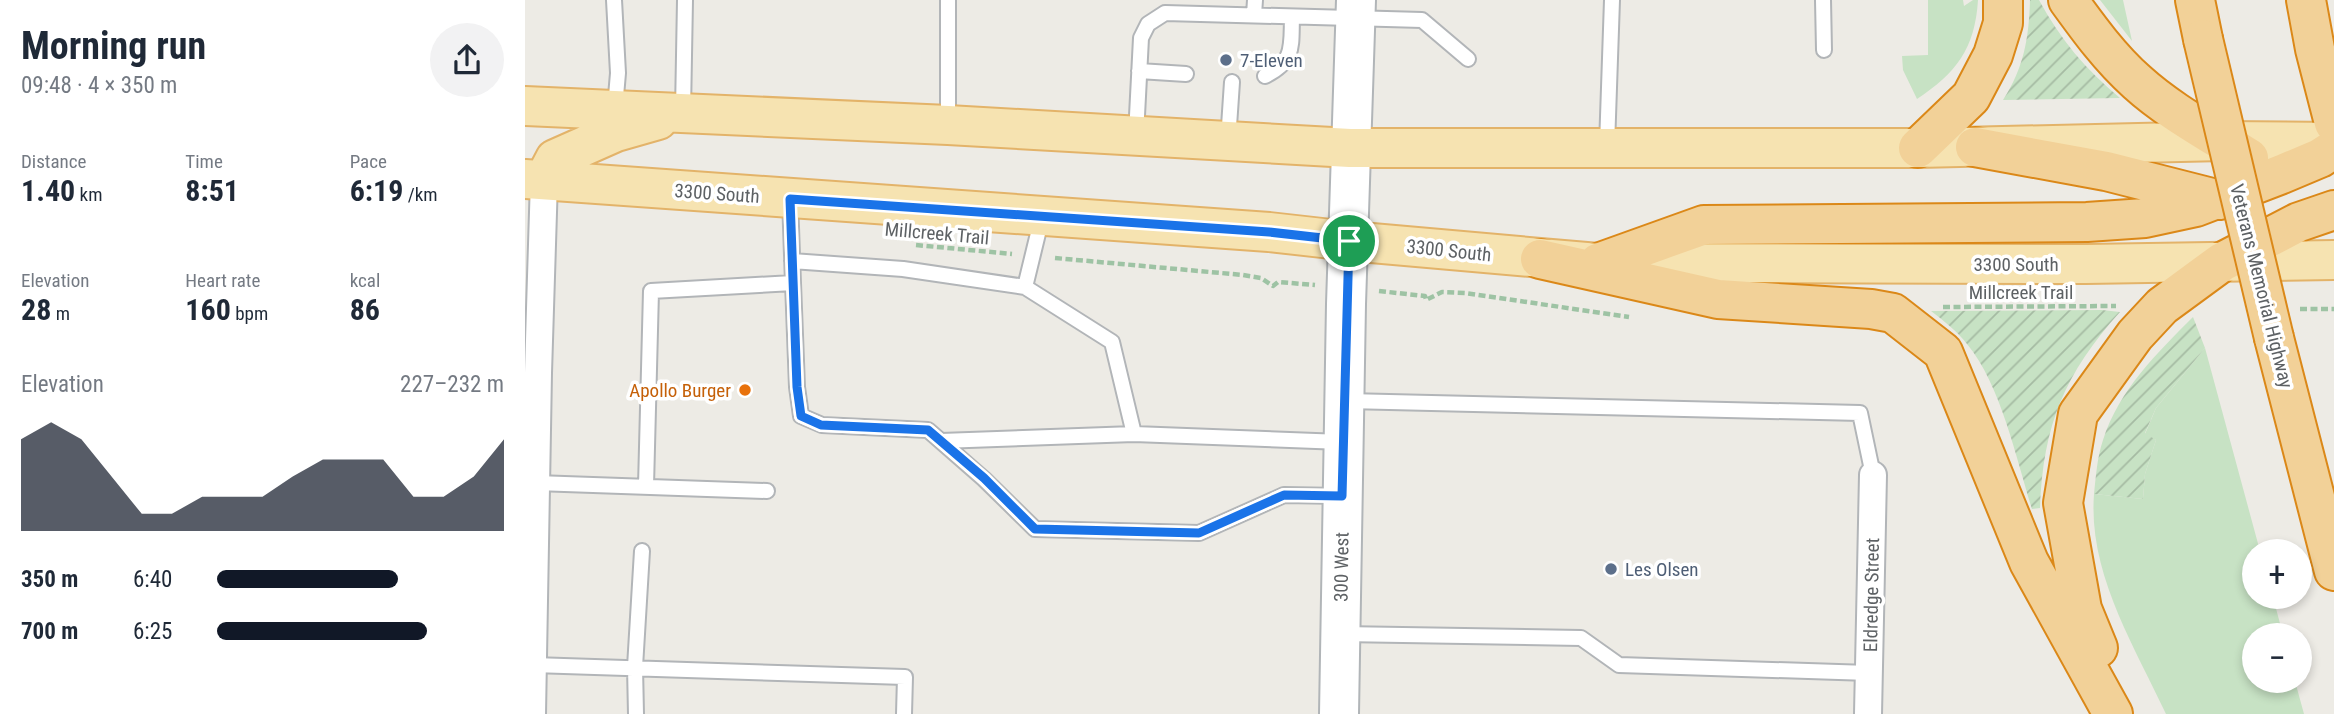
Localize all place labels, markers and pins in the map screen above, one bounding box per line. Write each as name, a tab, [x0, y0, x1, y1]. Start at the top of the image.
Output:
place label: 7-Eleven	[1240, 49, 1303, 72]
marker: 7-Eleven	[1218, 52, 1234, 68]
pin	[1319, 211, 1379, 271]
place label: Apollo Burger	[629, 379, 731, 402]
marker: Apollo Burger	[737, 382, 753, 398]
place label: Les Olsen	[1625, 558, 1699, 581]
marker: Les Olsen	[1603, 561, 1619, 577]

